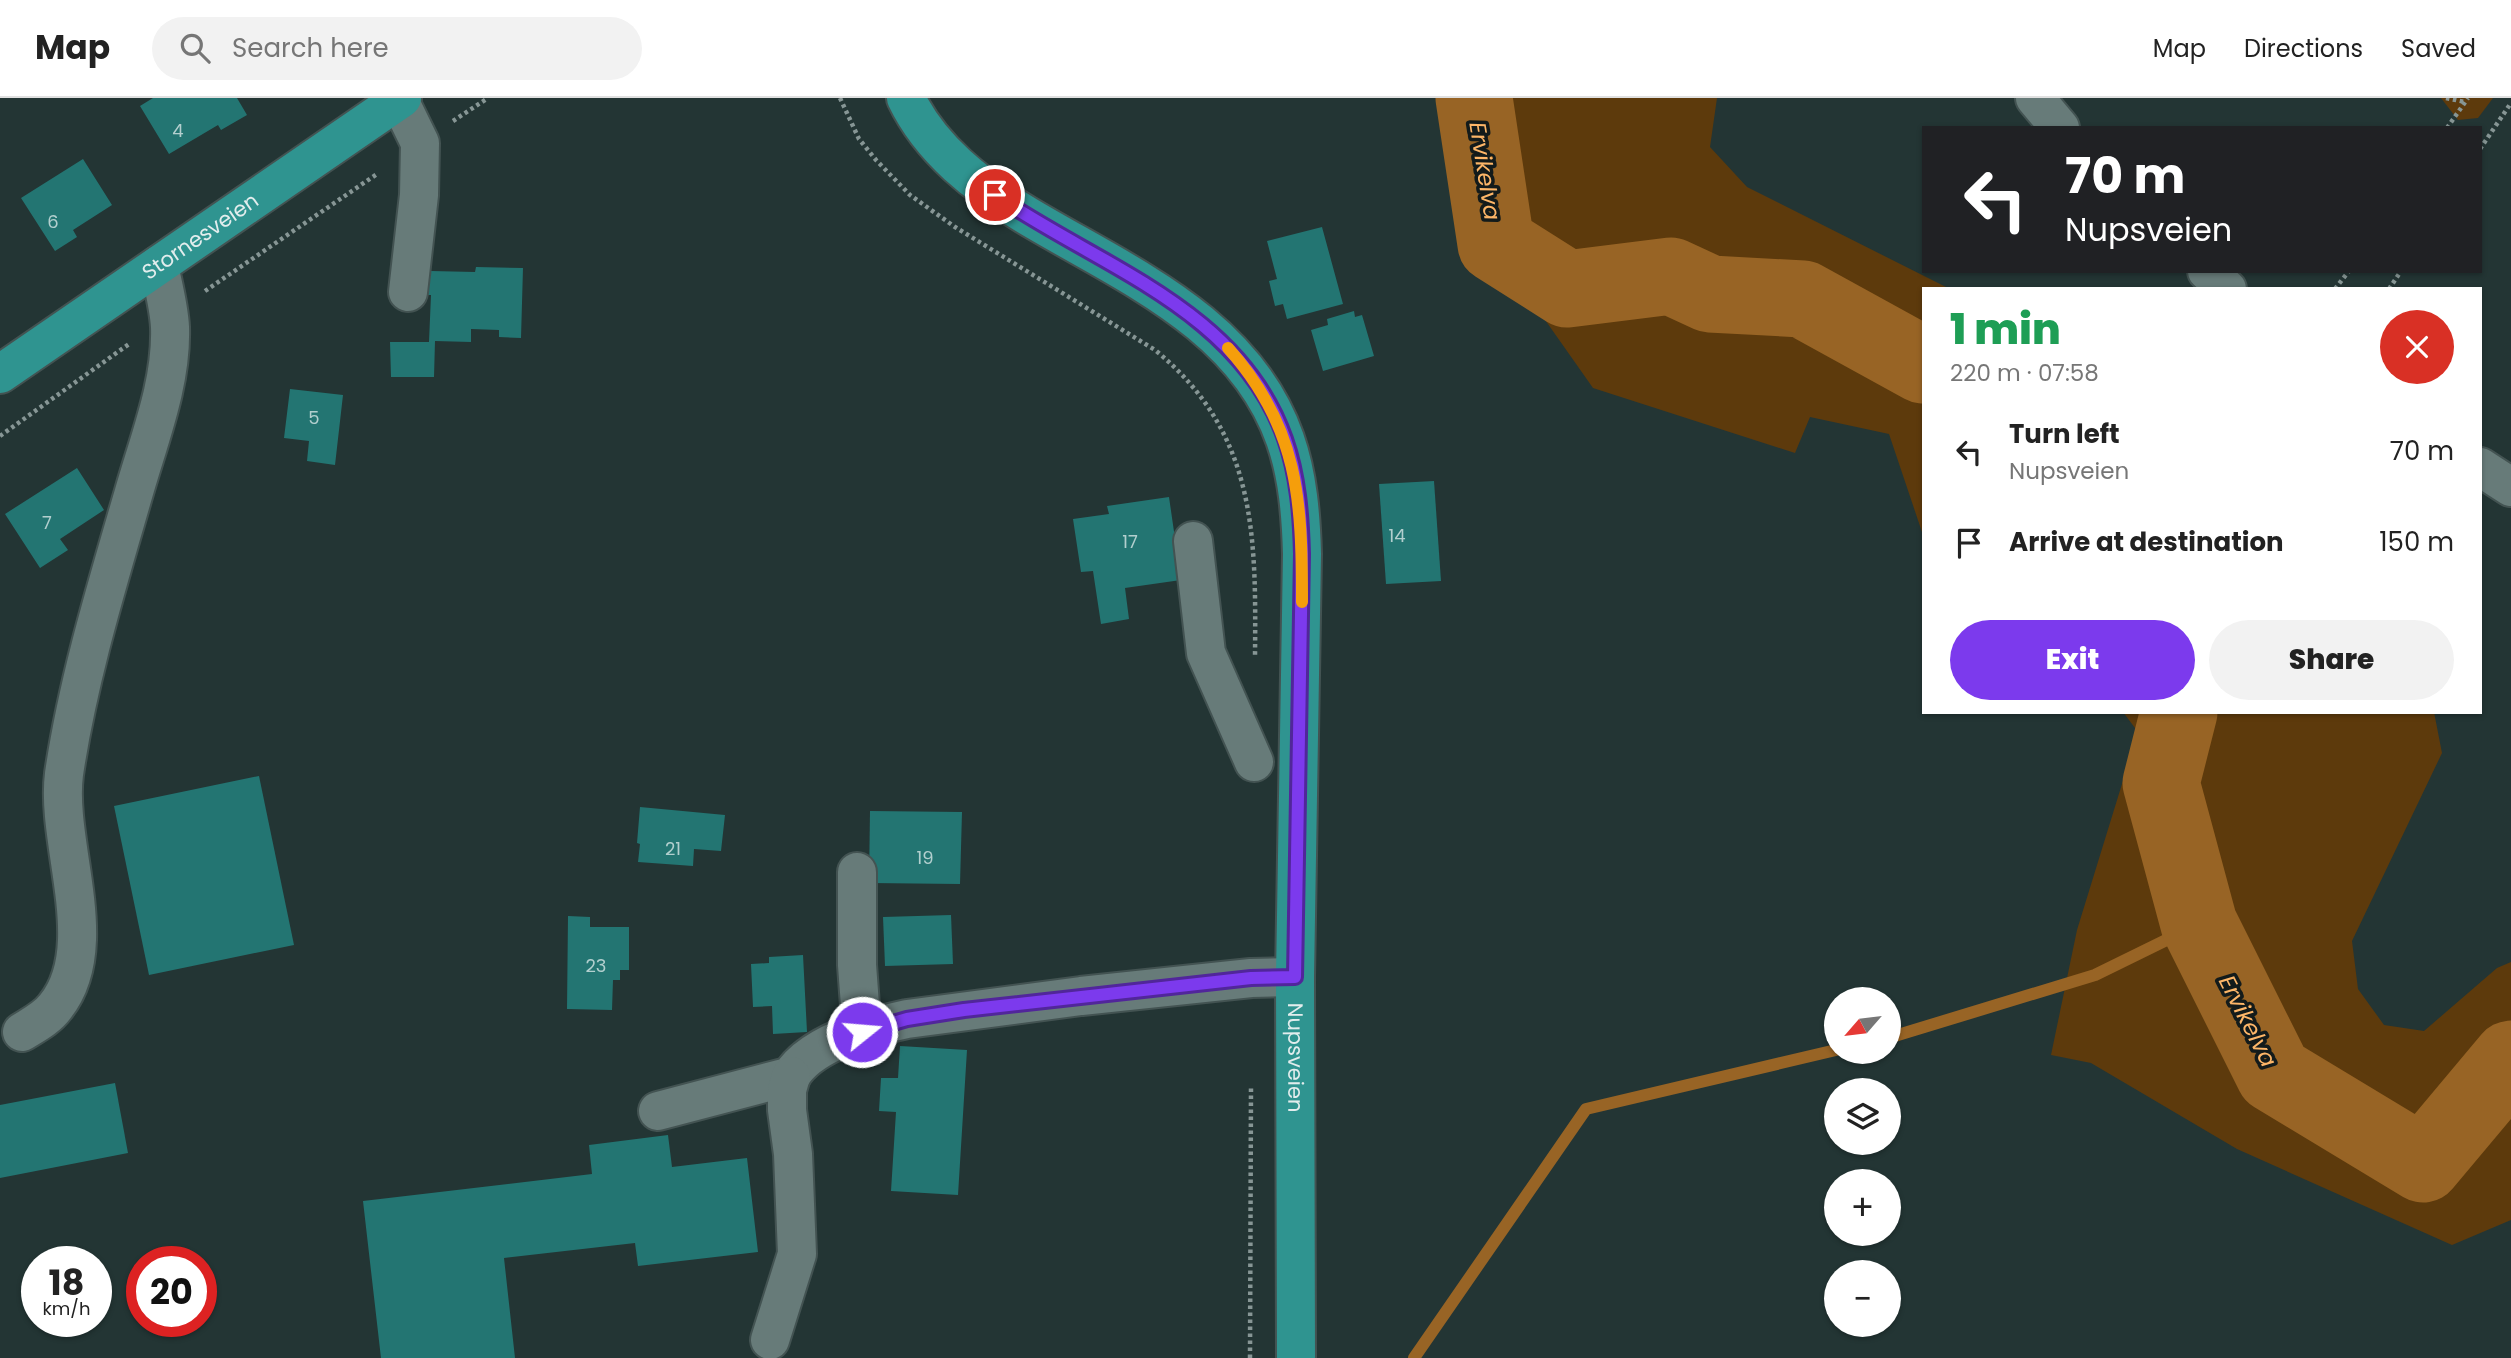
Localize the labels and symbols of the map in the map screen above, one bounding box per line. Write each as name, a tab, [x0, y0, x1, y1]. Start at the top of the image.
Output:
house number: 4	[172, 118, 184, 143]
water label: Ervikelva	[1461, 120, 1509, 222]
pin	[965, 165, 1025, 225]
street label: Stornesveien	[136, 186, 264, 286]
house number: 6	[47, 209, 59, 234]
house number: 5	[308, 405, 320, 430]
house number: 7	[42, 510, 52, 535]
house number: 14	[1388, 523, 1406, 548]
house number: 17	[1122, 529, 1138, 554]
house number: 21	[665, 836, 681, 861]
house number: 19	[916, 845, 934, 870]
house number: 23	[586, 953, 606, 978]
water label: Ervikelva	[2211, 970, 2285, 1072]
north arrow	[1824, 987, 1900, 1064]
position arrow	[825, 995, 899, 1069]
street label: Nupsveien	[1281, 1003, 1310, 1113]
speed limit sign: 20	[126, 1246, 217, 1337]

